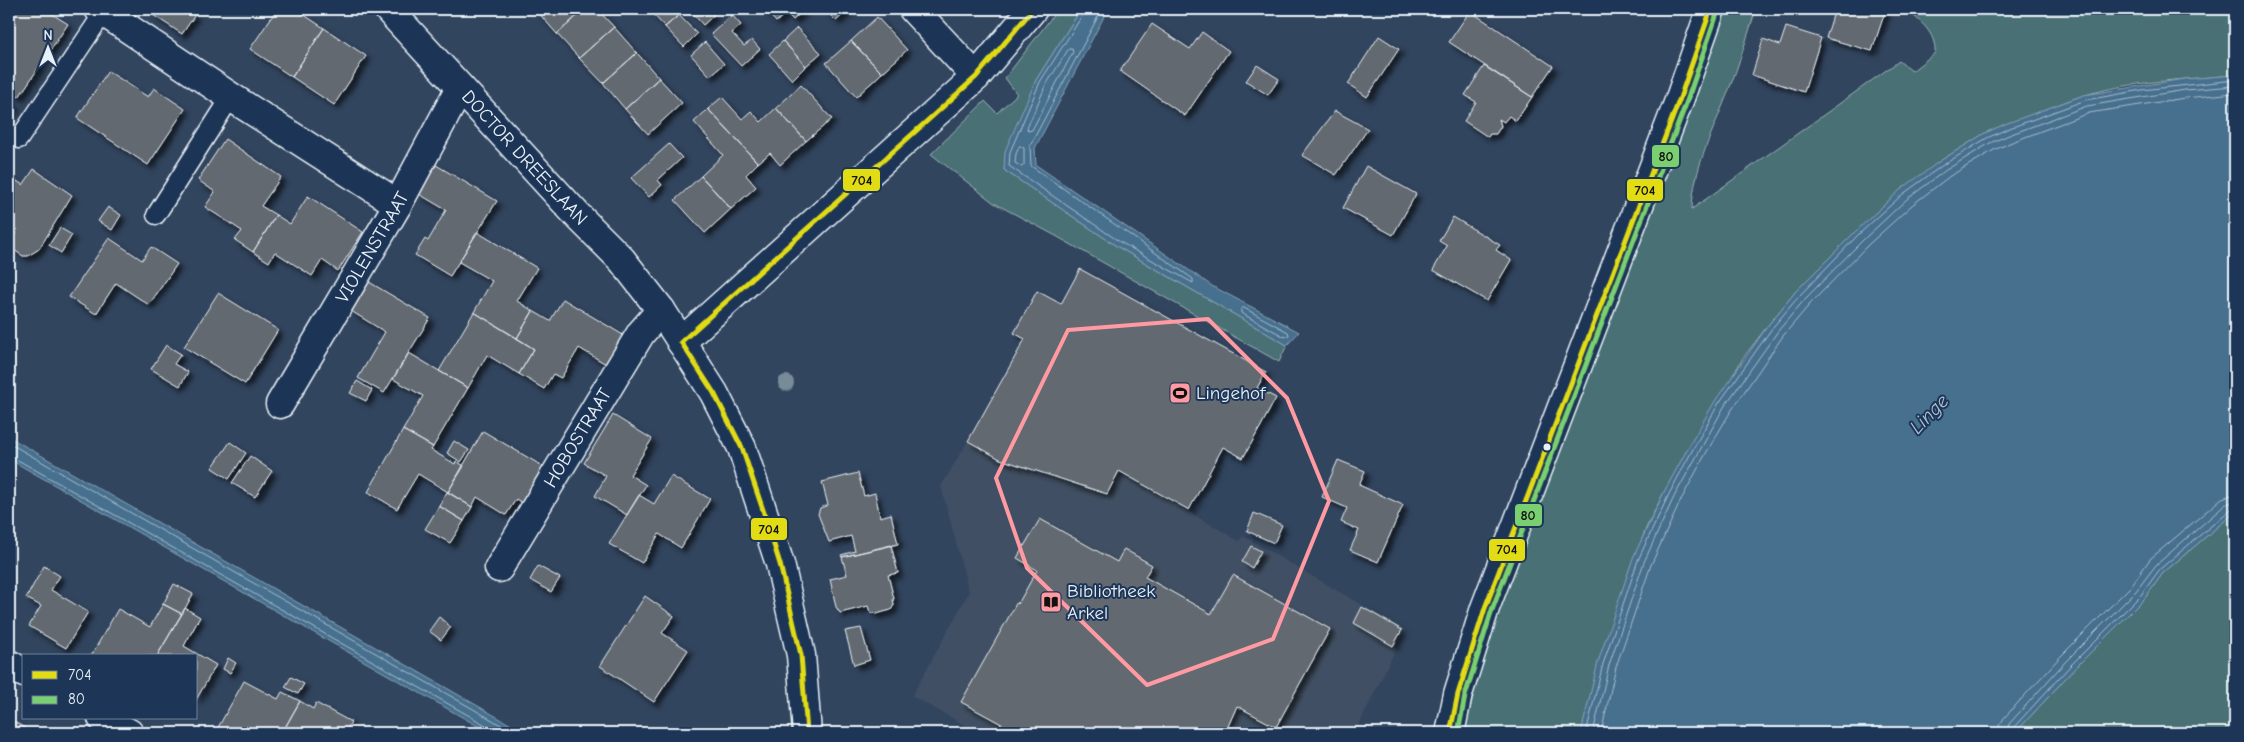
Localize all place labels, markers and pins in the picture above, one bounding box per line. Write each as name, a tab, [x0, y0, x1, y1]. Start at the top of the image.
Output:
sports icon: Lingehof	[1168, 381, 1192, 405]
place label: Lingehof	[1196, 382, 1267, 404]
unlabelled marker	[1542, 442, 1552, 452]
place label: Bibliotheek Arkel	[1067, 580, 1156, 624]
library icon: Bibliotheek Arkel	[1039, 590, 1063, 614]

